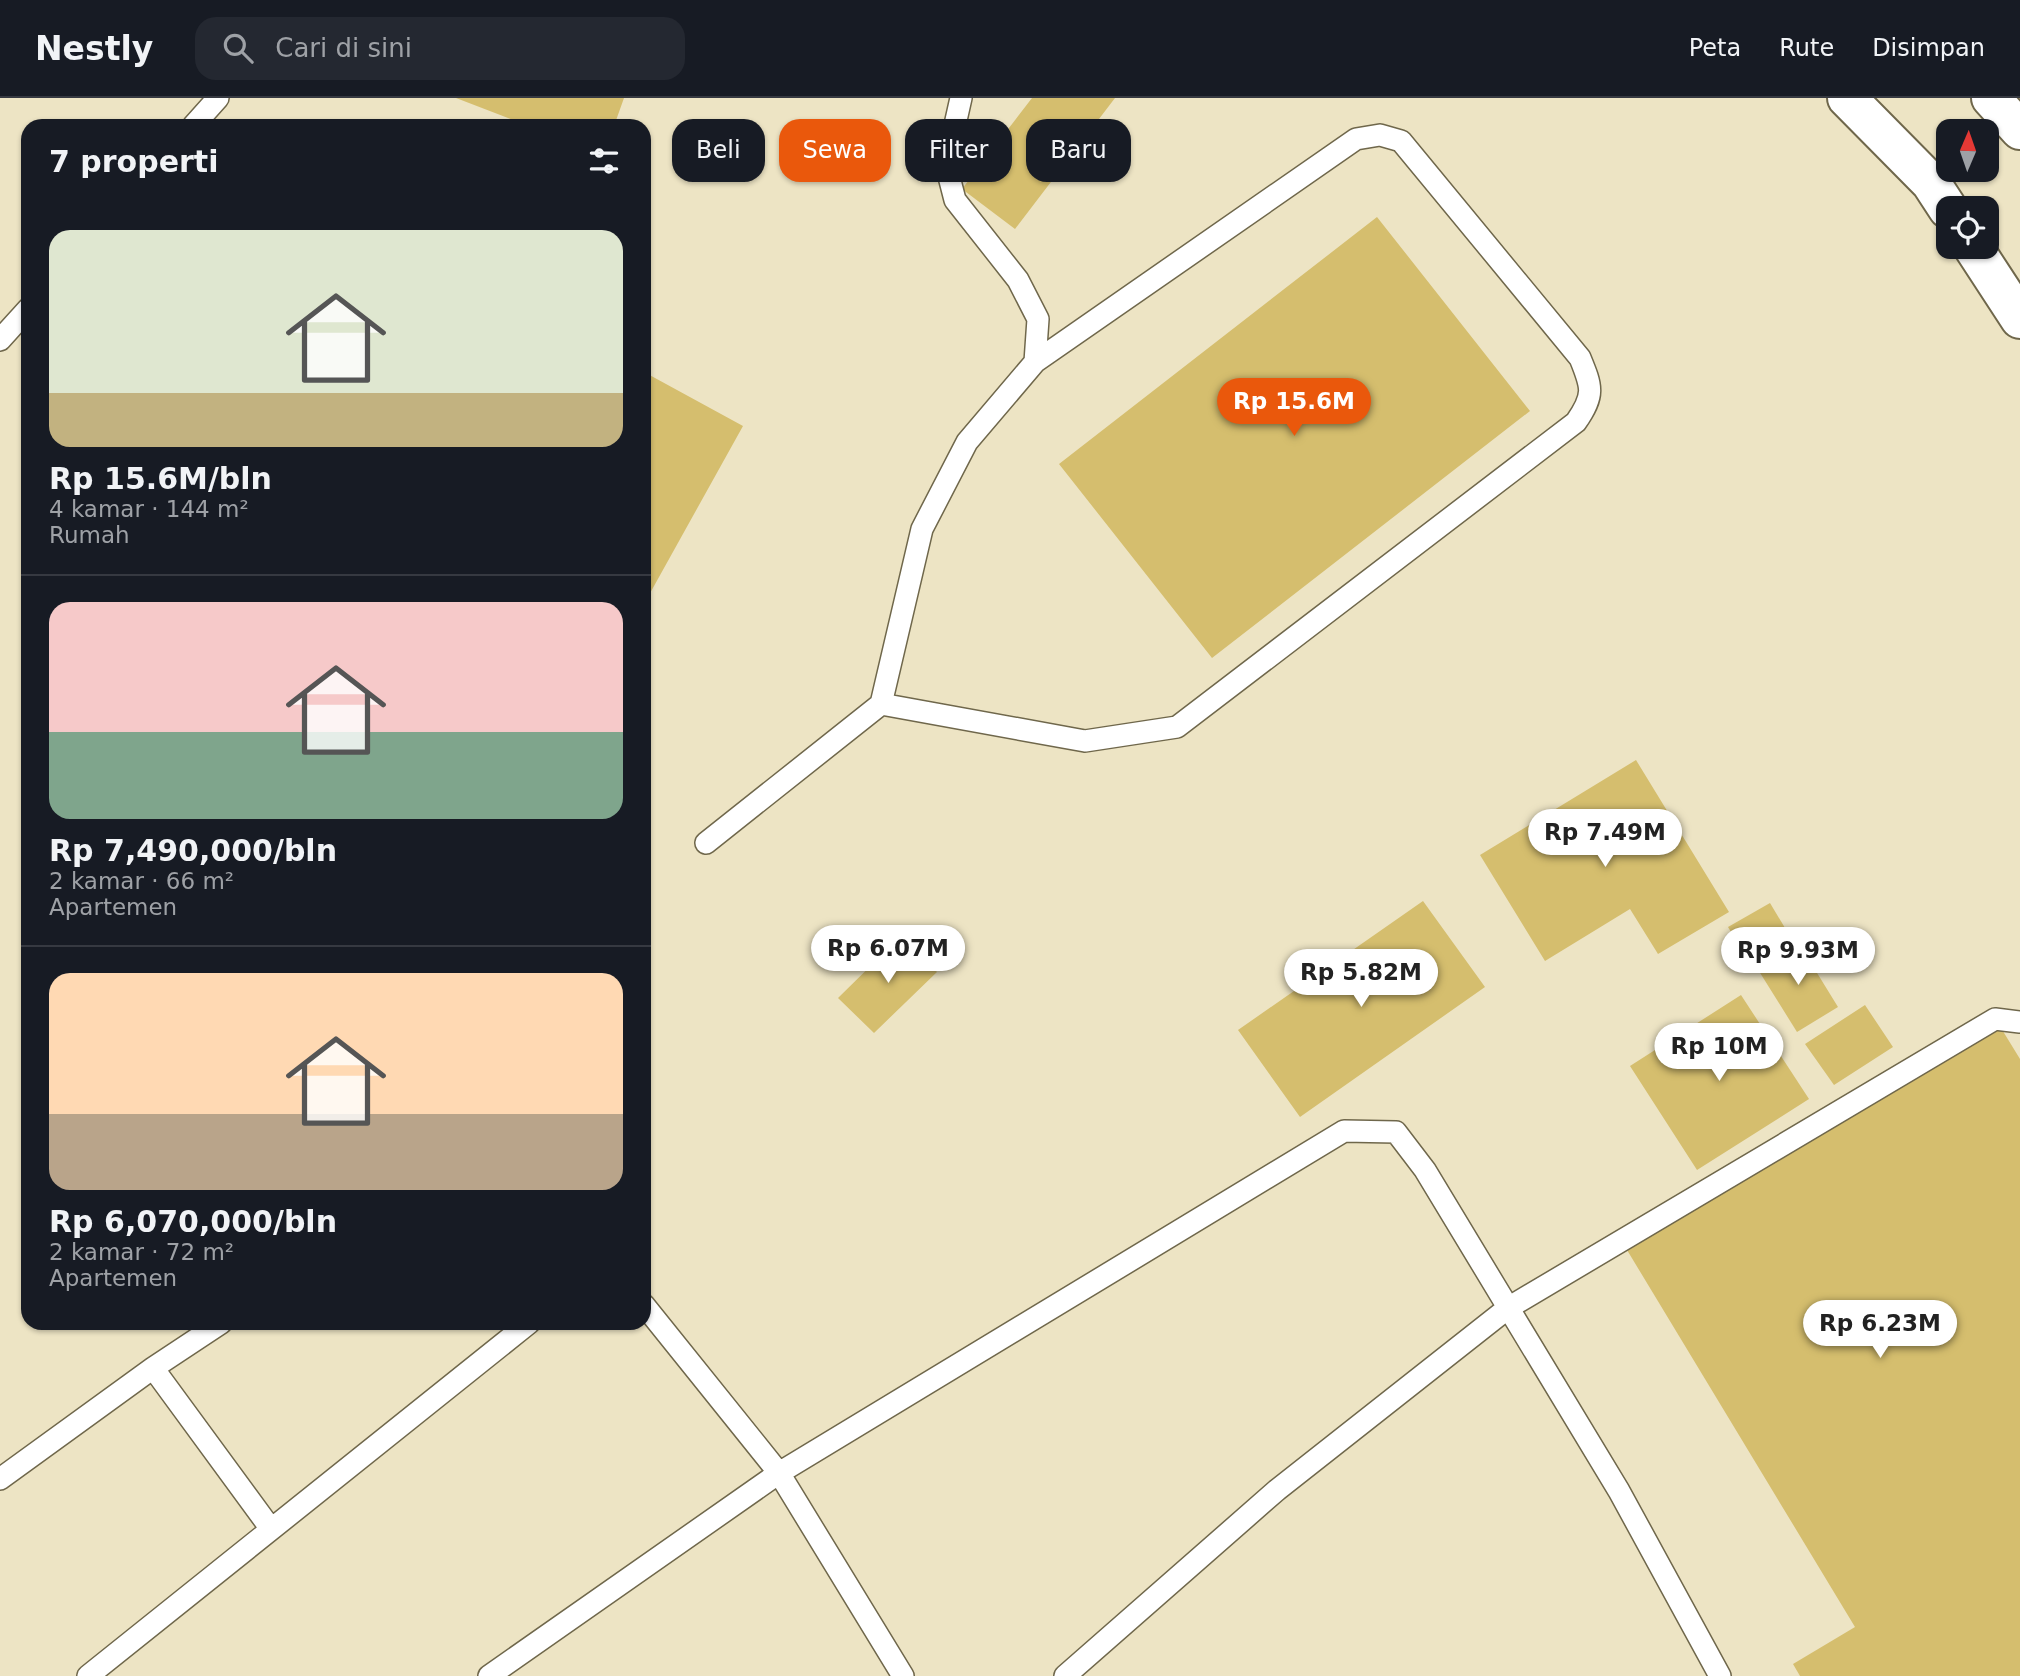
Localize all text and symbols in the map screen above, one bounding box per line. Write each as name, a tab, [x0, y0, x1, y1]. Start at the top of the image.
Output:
search box	[195, 17, 685, 80]
text: Nestly	[35, 29, 153, 68]
icon: search	[219, 29, 257, 67]
text: Cari di sini	[275, 33, 412, 63]
text: Peta	[1689, 34, 1741, 62]
text: Rute	[1779, 34, 1834, 62]
text: Disimpan	[1872, 34, 1985, 62]
chip: Beli	[672, 119, 765, 182]
chip: Sewa	[779, 119, 891, 182]
chip: Filter	[905, 119, 1012, 182]
chip: Baru	[1026, 119, 1131, 182]
north arrow	[1936, 119, 1998, 182]
map controls	[1936, 119, 1999, 259]
icon: filters	[585, 142, 623, 180]
text: 7 properti	[49, 144, 218, 179]
button: locate	[1936, 196, 1999, 259]
icon: home	[273, 275, 399, 401]
pin: Rp 15.6M	[1222, 378, 1366, 438]
text: Rp 15.6M	[1233, 388, 1355, 414]
text: Rp 15.6M/bln	[49, 461, 272, 496]
text: 4 kamar · 144 m²	[49, 496, 249, 522]
text: Rumah	[49, 522, 130, 548]
icon: home	[273, 647, 399, 773]
pin: Rp 7.49M	[1533, 810, 1677, 869]
text: Rp 7.49M	[1544, 819, 1666, 845]
text: Rp 7,490,000/bln	[49, 833, 337, 868]
text: 2 kamar · 66 m²	[49, 868, 234, 894]
text: Apartemen	[49, 894, 177, 920]
pin: Rp 6.07M	[816, 926, 960, 985]
pin: Rp 9.93M	[1726, 928, 1870, 987]
text: Rp 6.07M	[827, 935, 949, 961]
text: Rp 9.93M	[1737, 937, 1859, 963]
pin: Rp 5.82M	[1289, 950, 1433, 1009]
text: Rp 5.82M	[1300, 959, 1422, 985]
icon: home	[273, 1018, 399, 1144]
pin: Rp 10M	[1662, 1024, 1776, 1083]
text: Rp 10M	[1670, 1033, 1768, 1059]
text: Rp 6,070,000/bln	[49, 1204, 337, 1239]
text: 2 kamar · 72 m²	[49, 1239, 234, 1265]
text: Apartemen	[49, 1265, 177, 1291]
pin: Rp 6.23M	[1808, 1300, 1952, 1360]
text: Rp 6.23M	[1819, 1310, 1941, 1336]

